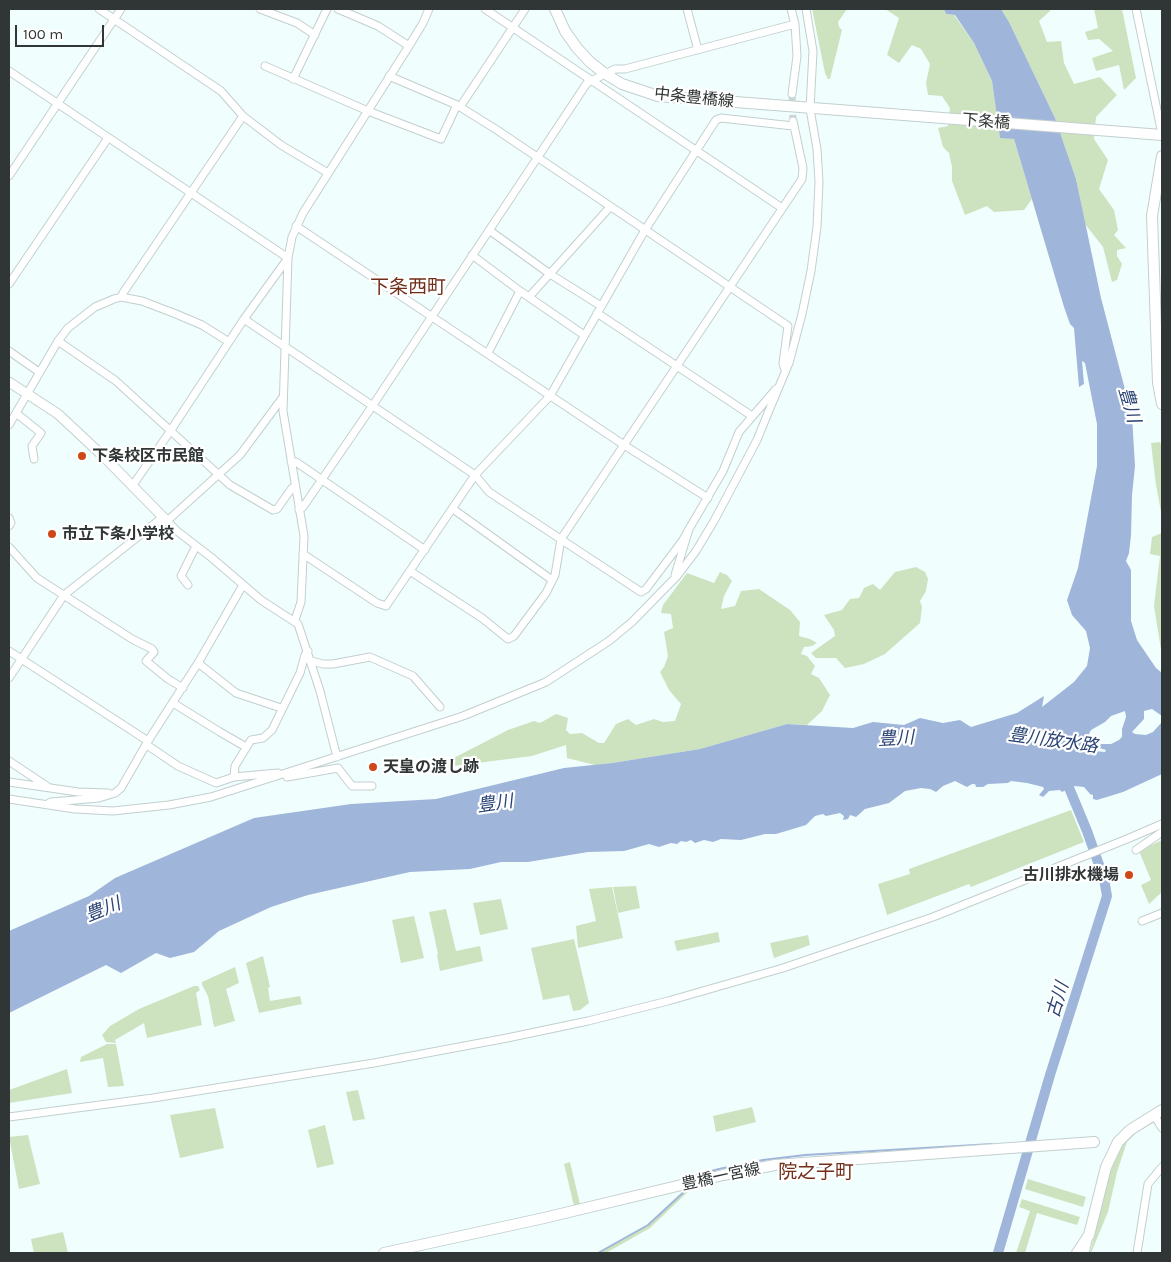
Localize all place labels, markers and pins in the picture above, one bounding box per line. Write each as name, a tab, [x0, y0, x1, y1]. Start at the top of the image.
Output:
place label: 下条校区市民館	[92, 446, 204, 466]
marker: 下条校区市民館	[76, 450, 88, 462]
place label: 市立下条小学校	[62, 524, 174, 544]
marker: 市立下条小学校	[46, 528, 58, 540]
place label: 天皇の渡し跡	[383, 757, 479, 777]
marker: 天皇の渡し跡	[367, 761, 379, 773]
place label: 古川排水機場	[1023, 865, 1119, 885]
marker: 古川排水機場	[1123, 869, 1135, 881]

